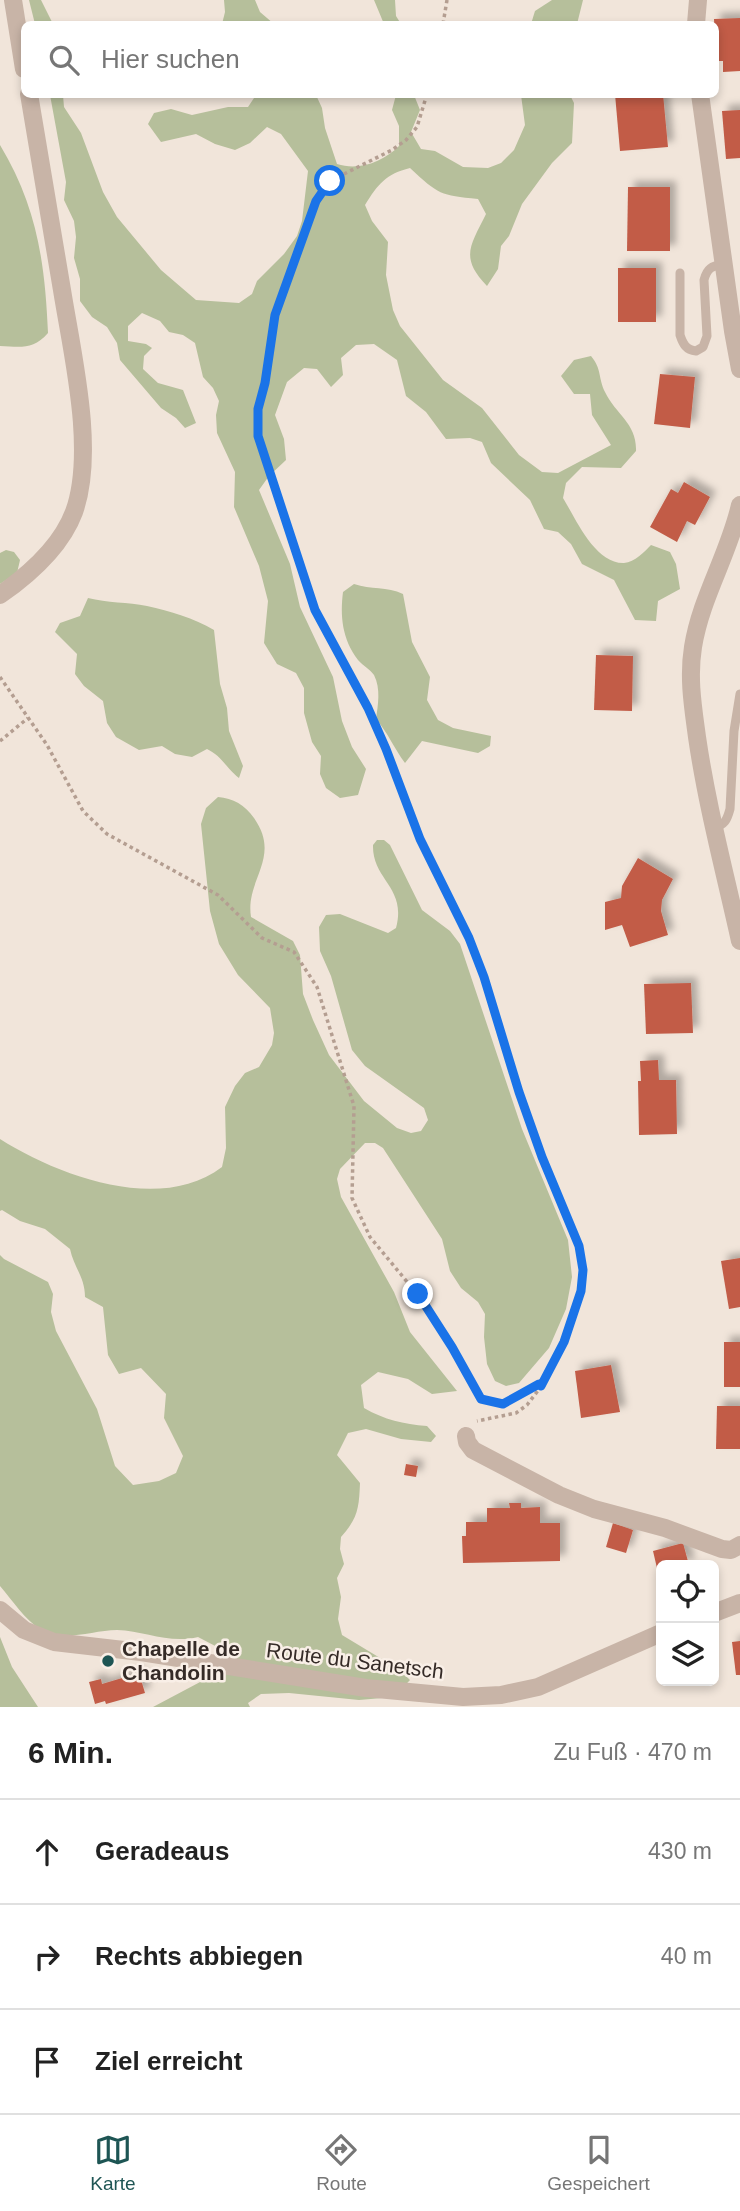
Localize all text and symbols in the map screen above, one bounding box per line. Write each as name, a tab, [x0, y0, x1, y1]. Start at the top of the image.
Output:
search box	[21, 21, 719, 98]
icon: search	[45, 41, 83, 79]
text: Hier suchen	[101, 44, 240, 74]
route start	[314, 165, 345, 196]
route end	[402, 1278, 433, 1309]
map controls	[656, 1560, 719, 1686]
button: locate	[656, 1560, 719, 1623]
button: layers	[656, 1623, 719, 1686]
place label: Chapelle de Chandolin	[122, 1637, 240, 1684]
street label: Route du Sanetsch	[265, 1638, 445, 1683]
marker: Chapelle de Chandolin	[100, 1653, 116, 1669]
text: 6 Min.	[28, 1736, 113, 1769]
text: Zu Fuß · 470 m	[554, 1739, 712, 1765]
icon: ahead	[28, 1833, 66, 1871]
text: Geradeaus	[95, 1836, 229, 1866]
text: 430 m	[648, 1838, 712, 1864]
icon: right	[28, 1938, 66, 1976]
text: Rechts abbiegen	[95, 1941, 303, 1971]
text: 40 m	[661, 1943, 712, 1969]
icon: arrive	[28, 2043, 66, 2081]
text: Ziel erreicht	[95, 2046, 242, 2076]
tab: Karte	[90, 2131, 136, 2195]
tab: Route	[316, 2131, 367, 2195]
tab: Gespeichert	[547, 2131, 650, 2195]

